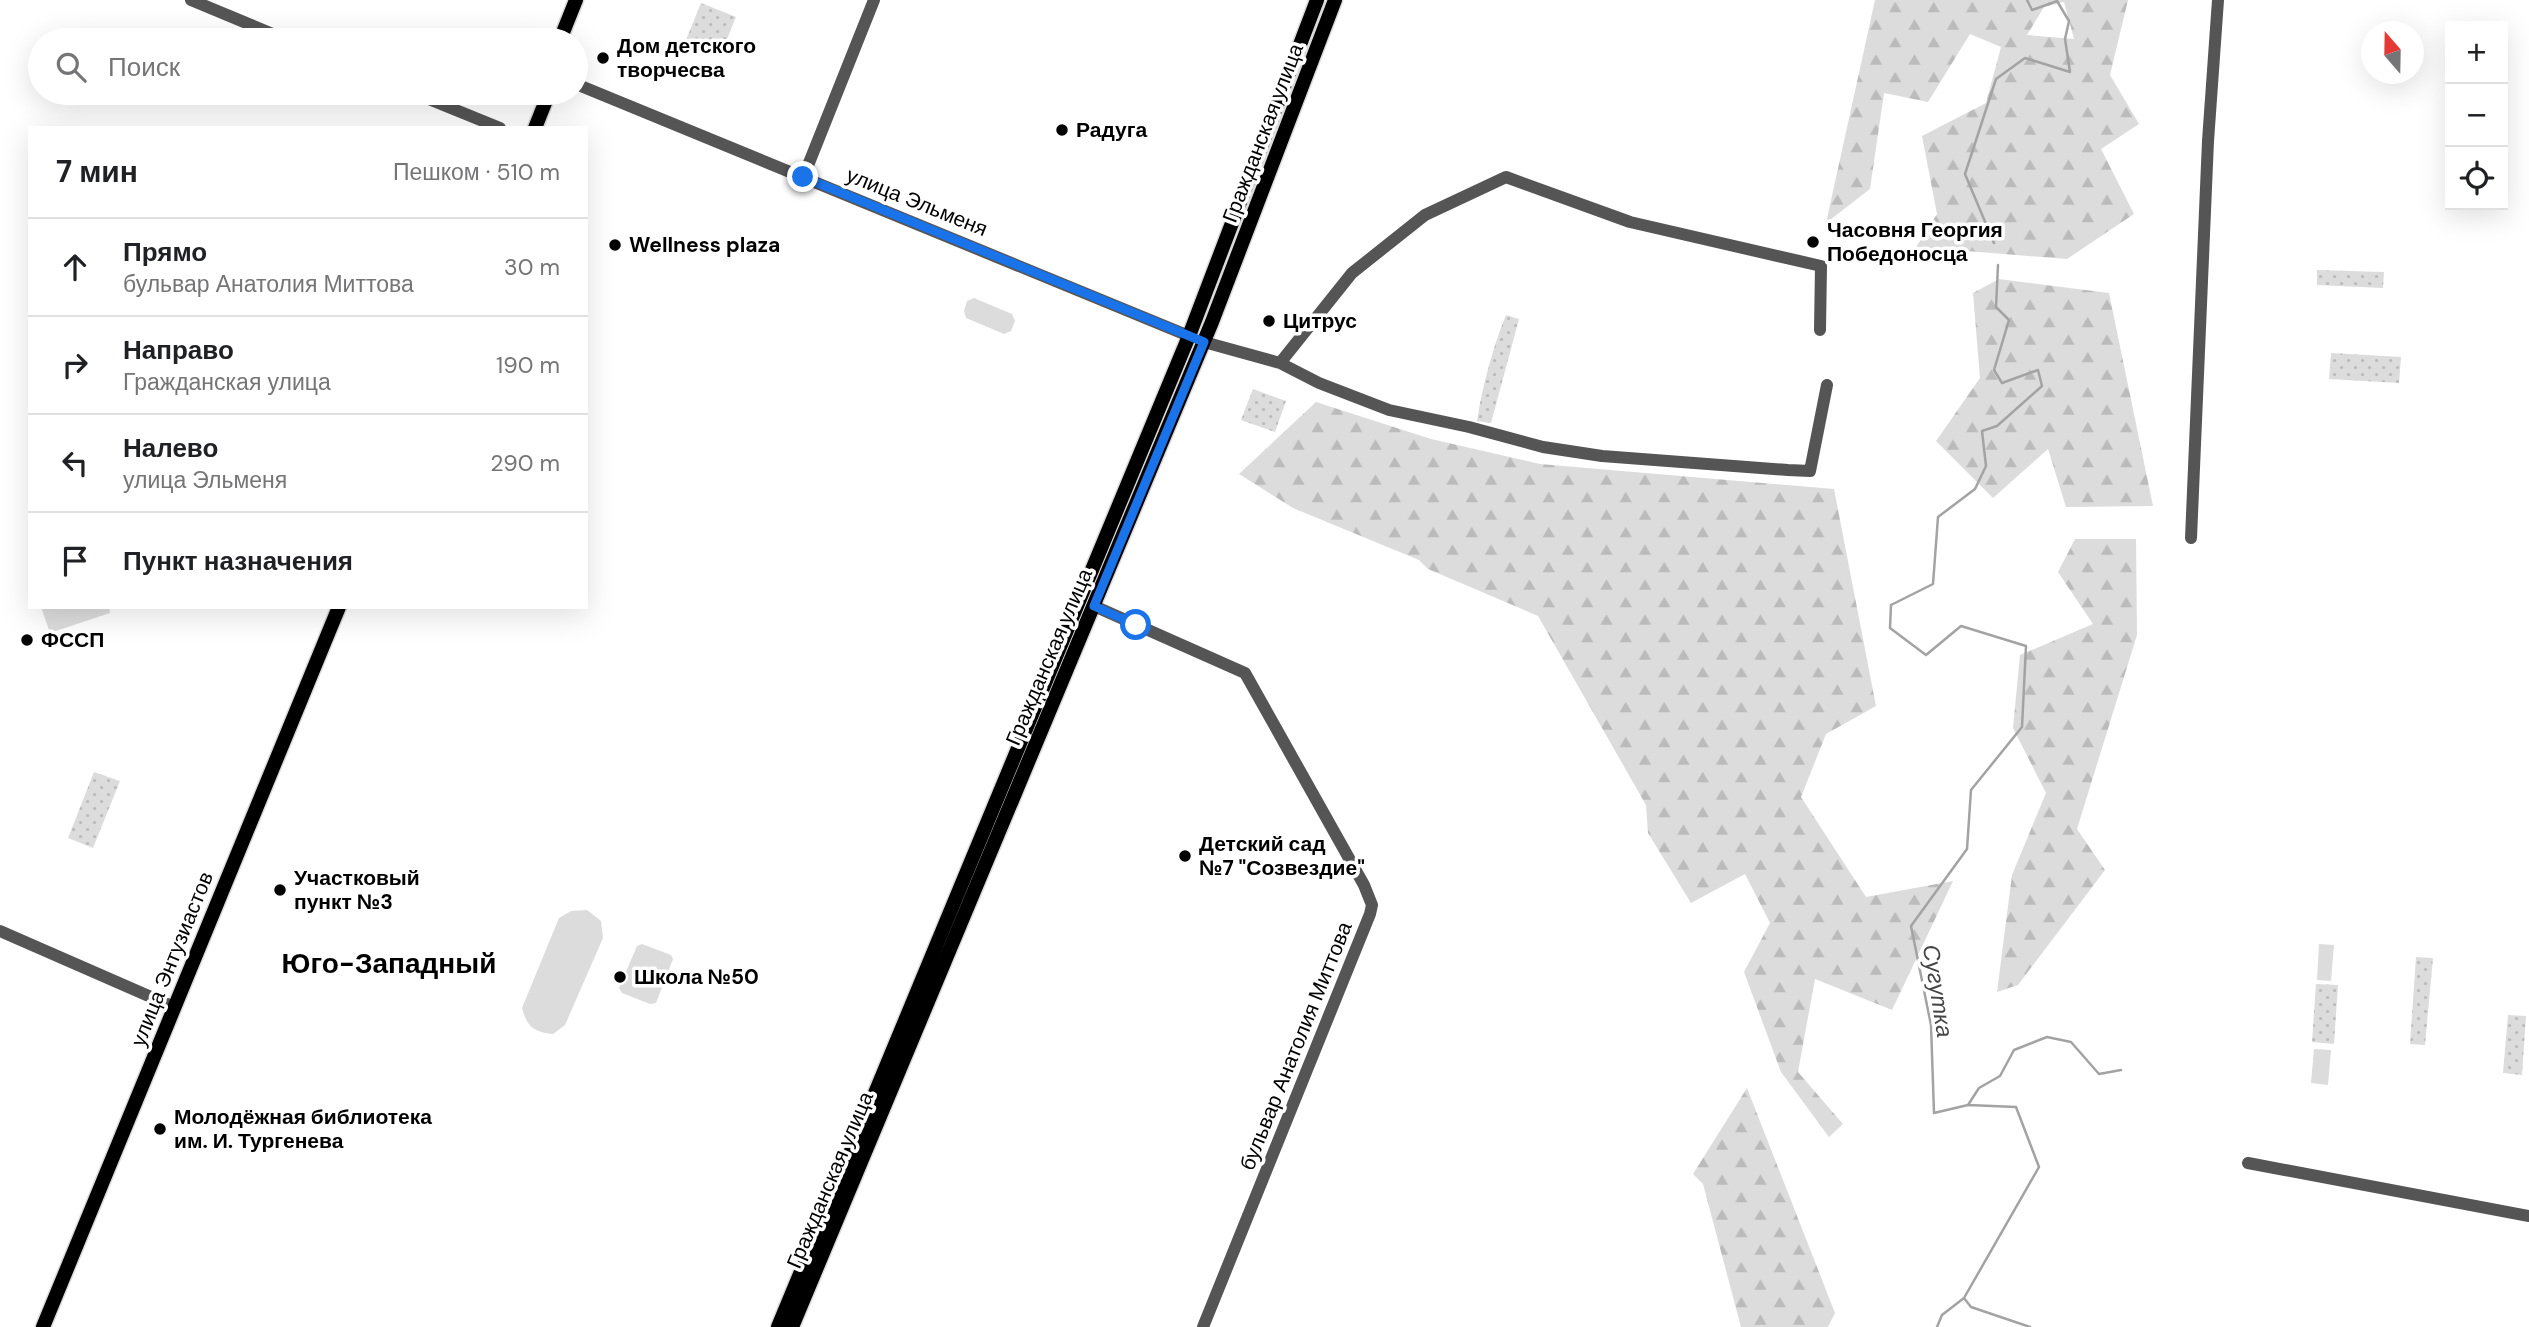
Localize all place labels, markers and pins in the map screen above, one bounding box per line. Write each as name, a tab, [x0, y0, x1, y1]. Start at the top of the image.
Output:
place label: Дом детского творчесва	[617, 32, 756, 84]
marker: Дом детского творчесва	[595, 50, 611, 66]
place label: Радуга	[1076, 116, 1147, 144]
marker: Радуга	[1054, 122, 1070, 138]
place label: Часовня Георгия Победоносца	[1827, 216, 2003, 268]
place label: Wellness plaza	[629, 231, 780, 259]
marker: Часовня Георгия Победоносца	[1805, 234, 1821, 250]
marker: Wellness plaza	[607, 237, 623, 253]
place label: Цитрус	[1283, 307, 1357, 335]
marker: Цитрус	[1261, 313, 1277, 329]
place label: ФССП	[41, 626, 104, 654]
marker: ФССП	[19, 632, 35, 648]
place label: Детский сад №7 "Созвездие"	[1199, 830, 1365, 882]
marker: Детский сад №7 "Созвездие"	[1177, 848, 1193, 864]
place label: Участковый пункт №3	[294, 864, 420, 916]
marker: Участковый пункт №3	[272, 882, 288, 898]
place label: Школа №50	[634, 963, 759, 991]
marker: Школа №50	[612, 969, 628, 985]
place label: Молодёжная библиотека им. И. Тургенева	[174, 1103, 432, 1155]
marker: Молодёжная библиотека им. И. Тургенева	[152, 1121, 168, 1137]

